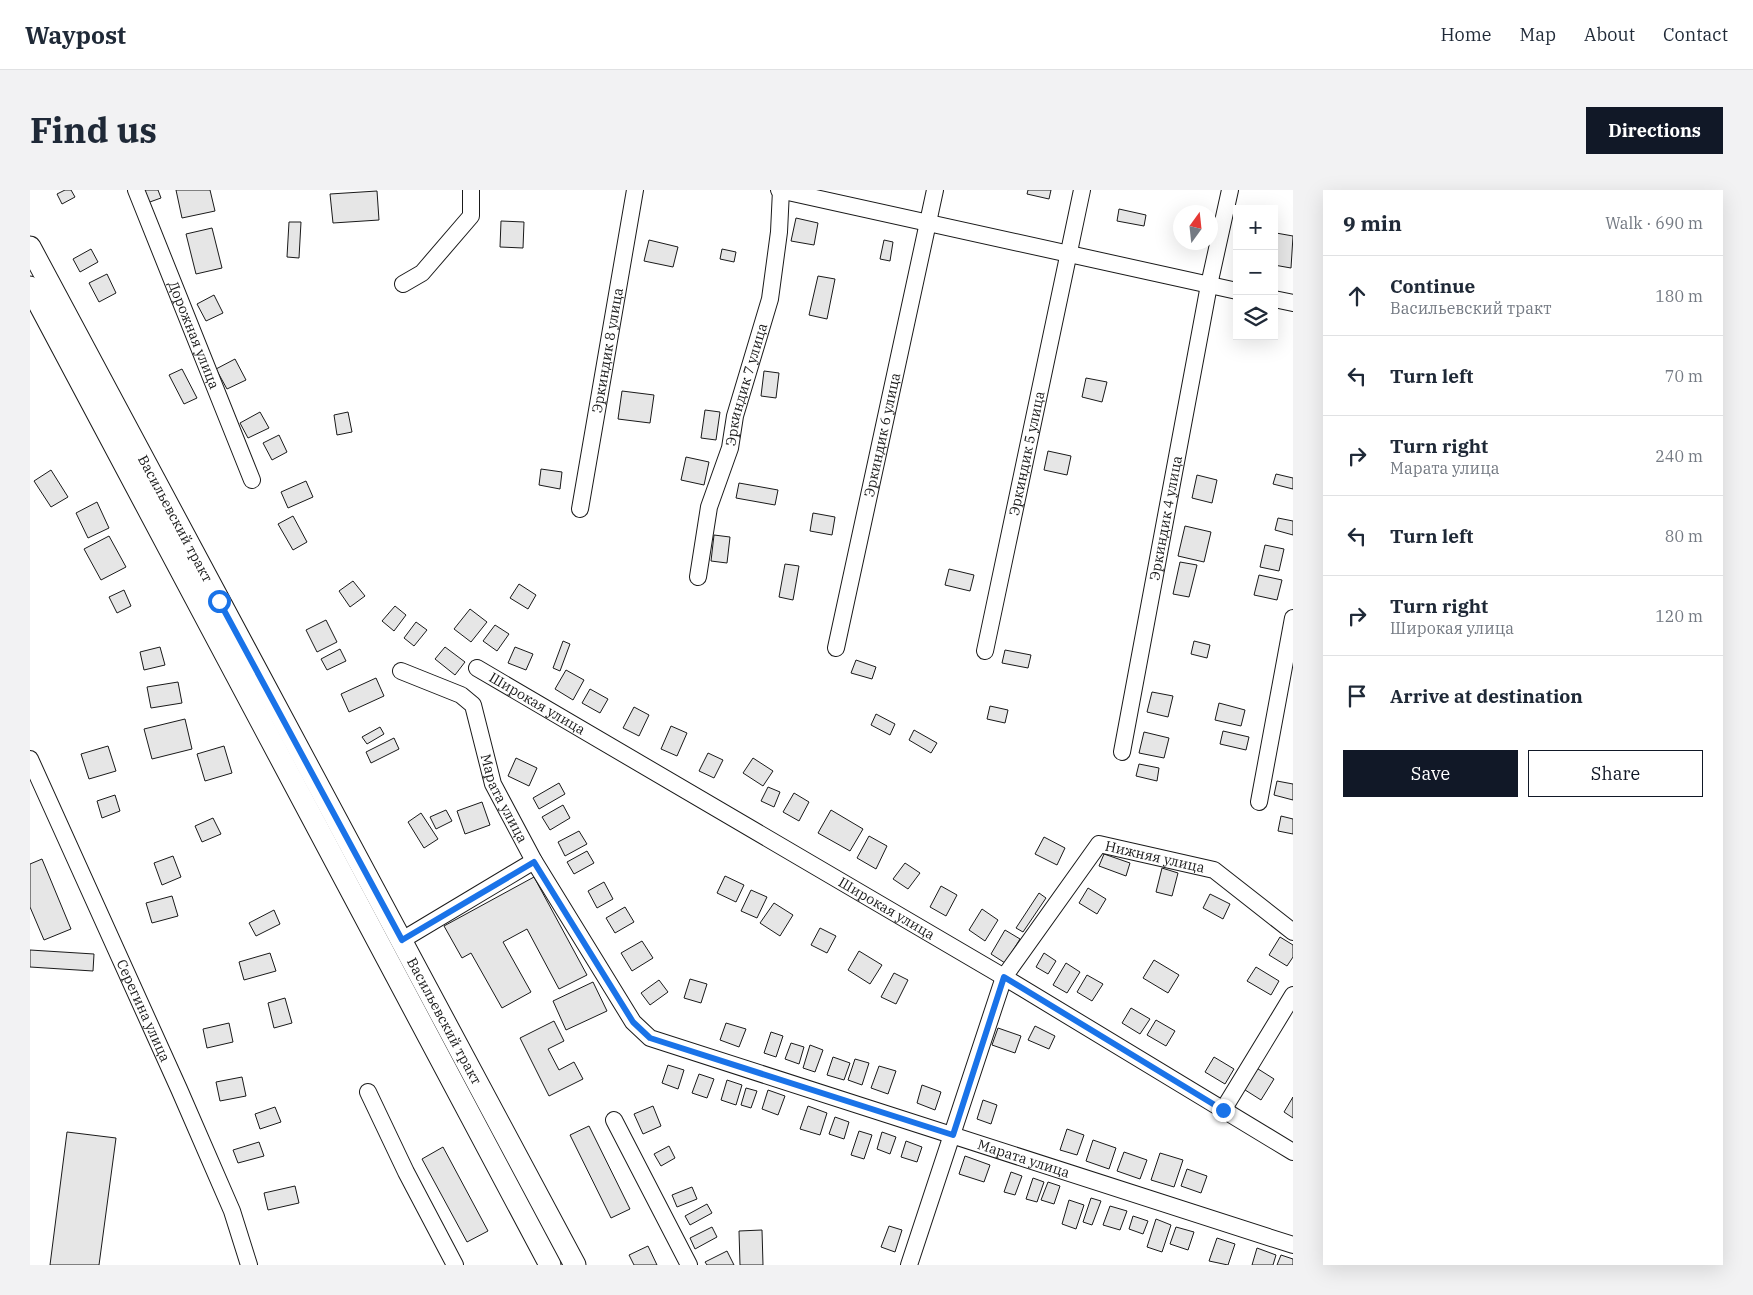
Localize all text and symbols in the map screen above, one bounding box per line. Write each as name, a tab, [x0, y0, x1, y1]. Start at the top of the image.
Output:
text: Waypost	[25, 19, 126, 51]
text: Home	[1440, 23, 1492, 46]
text: Map	[1520, 23, 1556, 46]
text: About	[1584, 23, 1635, 46]
text: Contact	[1663, 23, 1728, 46]
text: Find us	[30, 107, 157, 153]
button: Directions	[1586, 107, 1723, 154]
north arrow	[1173, 205, 1218, 250]
map controls	[1233, 205, 1278, 340]
button: +	[1233, 205, 1278, 250]
text: 9 min	[1343, 209, 1402, 237]
text: Walk · 690 m	[1605, 213, 1703, 233]
button: −	[1233, 250, 1278, 295]
text: Continue	[1390, 274, 1475, 298]
street label: Дорожная улица	[164, 278, 224, 392]
icon: ahead	[1343, 282, 1371, 310]
street label: Эркиндик 8 улица	[588, 286, 627, 414]
text: 180 m	[1655, 286, 1703, 306]
button: layers	[1233, 295, 1278, 340]
text: Васильевский тракт	[1390, 298, 1552, 318]
street label: Эркиндик 7 улица	[721, 321, 771, 447]
icon: left	[1343, 362, 1371, 390]
text: Turn left	[1390, 364, 1473, 388]
text: 70 m	[1665, 366, 1703, 386]
street label: Эркиндик 6 улица	[860, 371, 904, 499]
street label: Эркиндик 5 улица	[1005, 389, 1049, 517]
text: Turn right	[1390, 434, 1488, 458]
icon: right	[1343, 442, 1371, 470]
text: 240 m	[1655, 446, 1703, 466]
street label: Васильевский тракт	[134, 452, 217, 585]
street label: Эркиндик 4 улица	[1145, 454, 1186, 582]
text: Марата улица	[1390, 458, 1499, 478]
icon: left	[1343, 522, 1371, 550]
text: Turn left	[1390, 524, 1473, 548]
text: 80 m	[1665, 526, 1703, 546]
route start	[208, 590, 231, 613]
text: Turn right	[1390, 594, 1488, 618]
icon: right	[1343, 602, 1371, 630]
text: 120 m	[1655, 606, 1703, 626]
text: Широкая улица	[1390, 618, 1514, 638]
street label: Широкая улица	[486, 668, 589, 739]
icon: arrive	[1343, 682, 1371, 710]
text: Arrive at destination	[1390, 684, 1583, 708]
button: Save	[1343, 750, 1518, 797]
button: Share	[1528, 750, 1703, 797]
street label: Марата улица	[477, 752, 532, 846]
street label: Нижняя улица	[1103, 837, 1207, 877]
street label: Широкая улица	[835, 873, 938, 944]
street label: Васильевский тракт	[403, 954, 486, 1088]
street label: Серегина улица	[113, 956, 175, 1065]
route end	[1212, 1099, 1235, 1122]
street label: Марата улица	[975, 1135, 1073, 1182]

